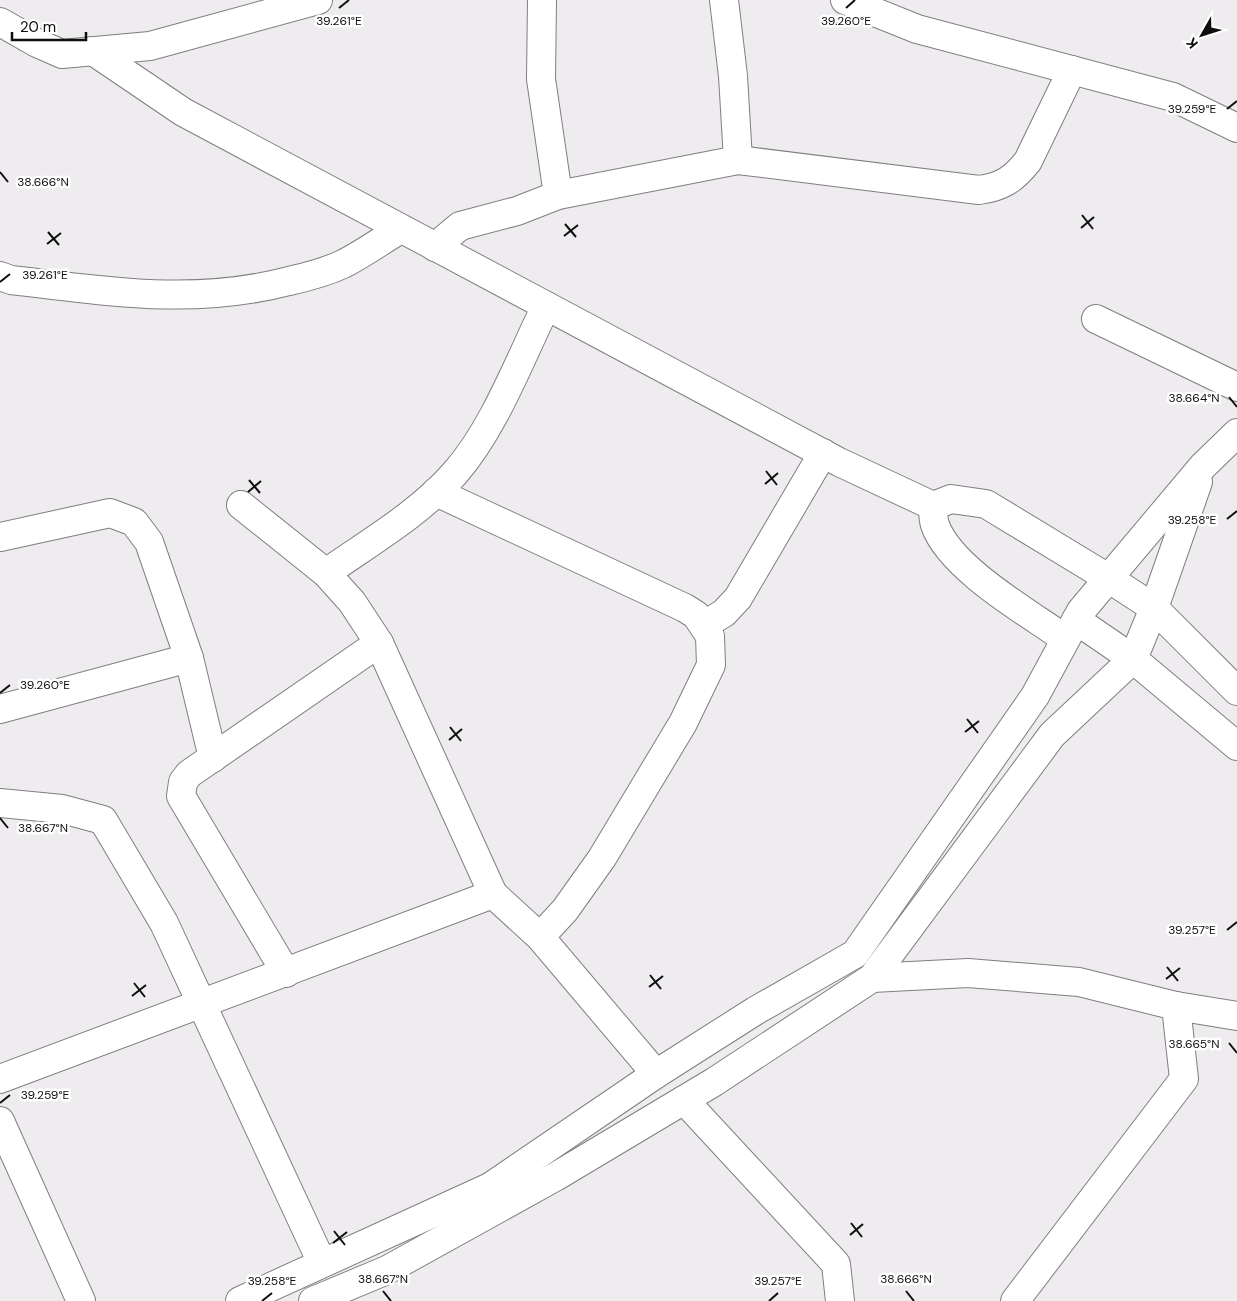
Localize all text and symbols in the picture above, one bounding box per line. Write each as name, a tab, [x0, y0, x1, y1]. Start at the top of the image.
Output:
scale bar	[12, 10, 86, 42]
north arrow	[1177, 10, 1227, 60]
text: 39.261°E	[316, 13, 362, 29]
text: 39.260°E	[821, 13, 871, 29]
text: 20 m	[20, 17, 56, 37]
text: K	[1182, 34, 1202, 52]
text: 39.259°E	[1168, 101, 1217, 117]
text: 38.666°N	[17, 174, 69, 190]
text: 39.261°E	[22, 267, 68, 283]
text: 38.664°N	[1168, 390, 1220, 406]
text: 39.258°E	[1168, 512, 1217, 528]
text: 39.260°E	[20, 677, 70, 693]
text: 38.667°N	[18, 820, 68, 836]
text: 39.257°E	[1168, 922, 1216, 938]
text: 38.665°N	[1169, 1036, 1219, 1052]
text: 39.259°E	[21, 1087, 70, 1103]
text: 38.667°N	[358, 1271, 408, 1287]
text: 38.666°N	[880, 1271, 932, 1287]
text: 39.258°E	[248, 1273, 297, 1289]
text: 39.257°E	[754, 1273, 802, 1289]

